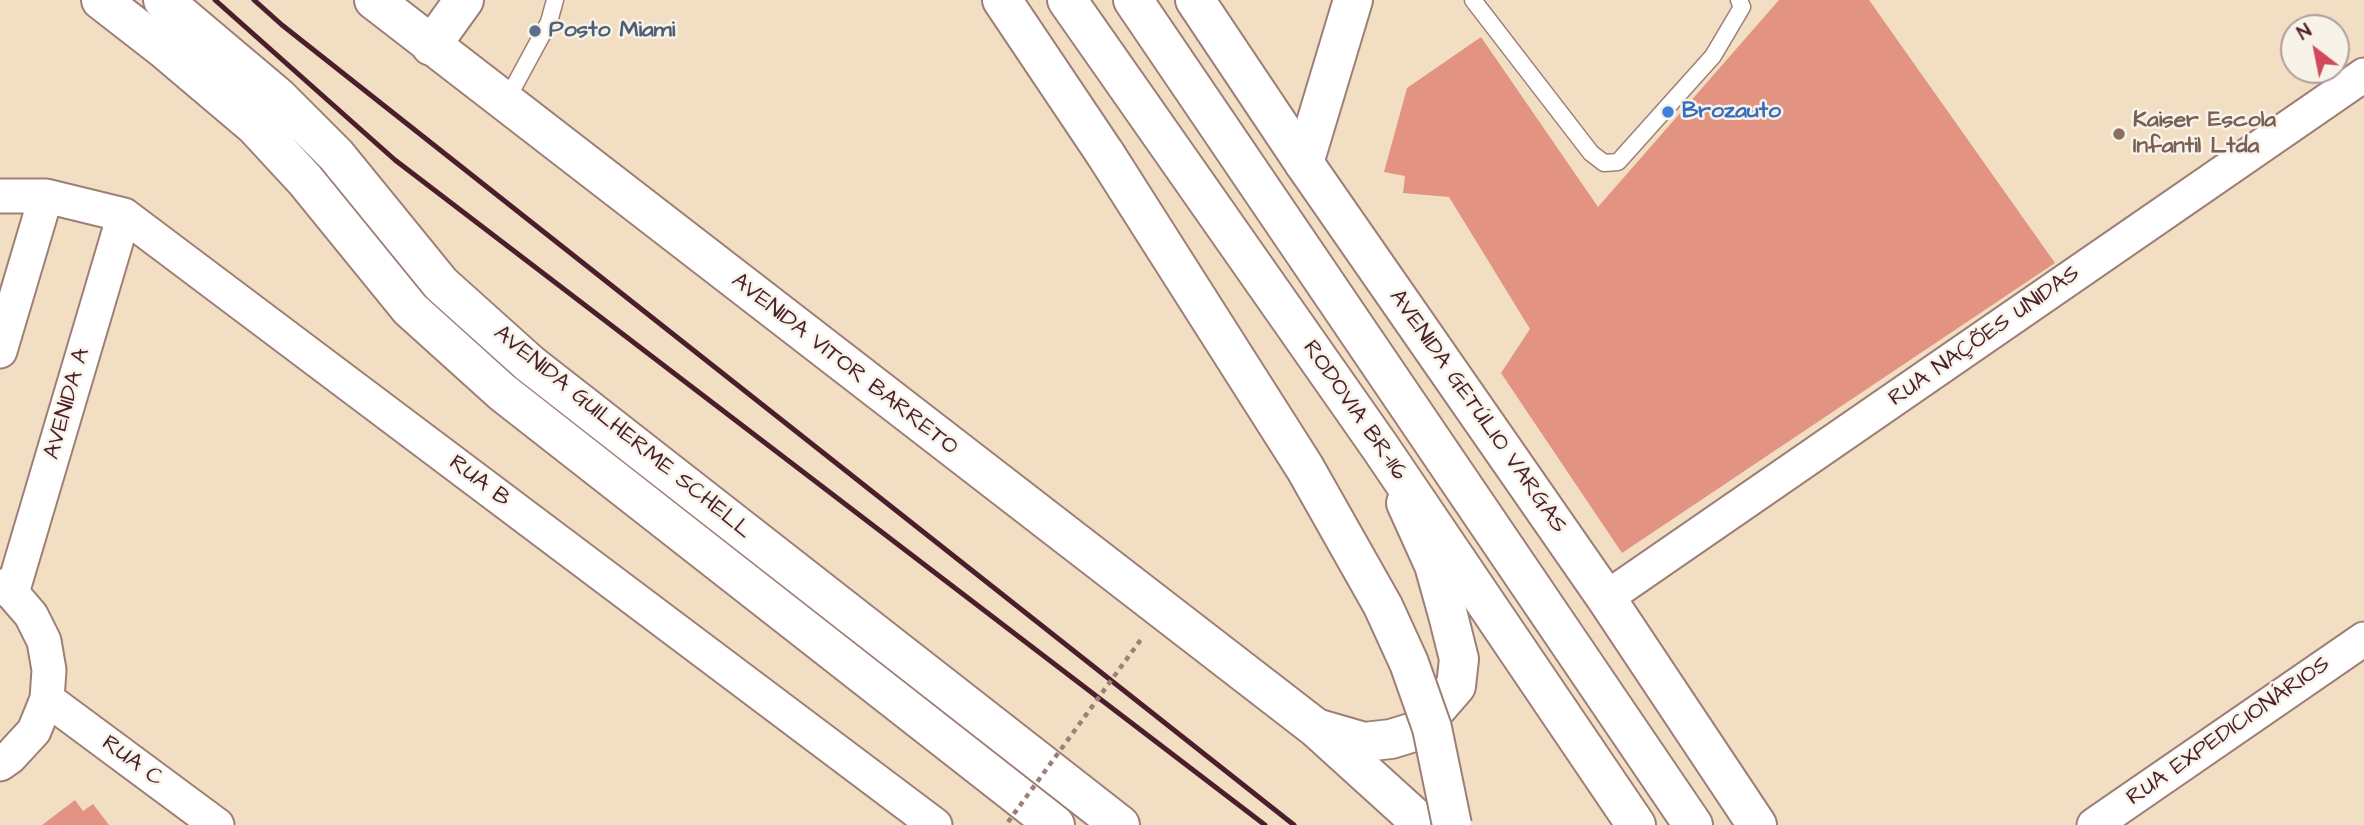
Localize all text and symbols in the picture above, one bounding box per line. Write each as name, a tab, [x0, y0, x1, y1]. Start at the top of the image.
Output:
north arrow	[2280, 14, 2350, 84]
place label: Posto Miami	[549, 17, 675, 45]
text: N	[2292, 18, 2317, 47]
marker: Posto Miami	[527, 23, 543, 39]
place label: Brozauto	[1682, 98, 1781, 126]
marker: Brozauto	[1660, 104, 1676, 120]
place label: Kaiser Escola Infantil Ltda	[2133, 107, 2276, 161]
marker: Kaiser Escola Infantil Ltda	[2111, 126, 2127, 142]
street label: RUA NAÇÕES UNIDAS	[1884, 261, 2086, 413]
street label: AVENIDA VITOR BARRETO	[725, 268, 963, 462]
street label: AVENIDA GETÚLIO VARGAS	[1382, 285, 1572, 539]
street label: AVENIDA GUILHERME SCHELL	[487, 320, 757, 546]
street label: RODOVIA BR-116	[1296, 336, 1412, 486]
street label: AVENIDA A	[39, 345, 97, 463]
street label: RUA B	[443, 450, 515, 514]
street label: RUA EXPEDICIONÁRIOS	[2122, 651, 2336, 813]
street label: RUA C	[96, 730, 168, 794]

